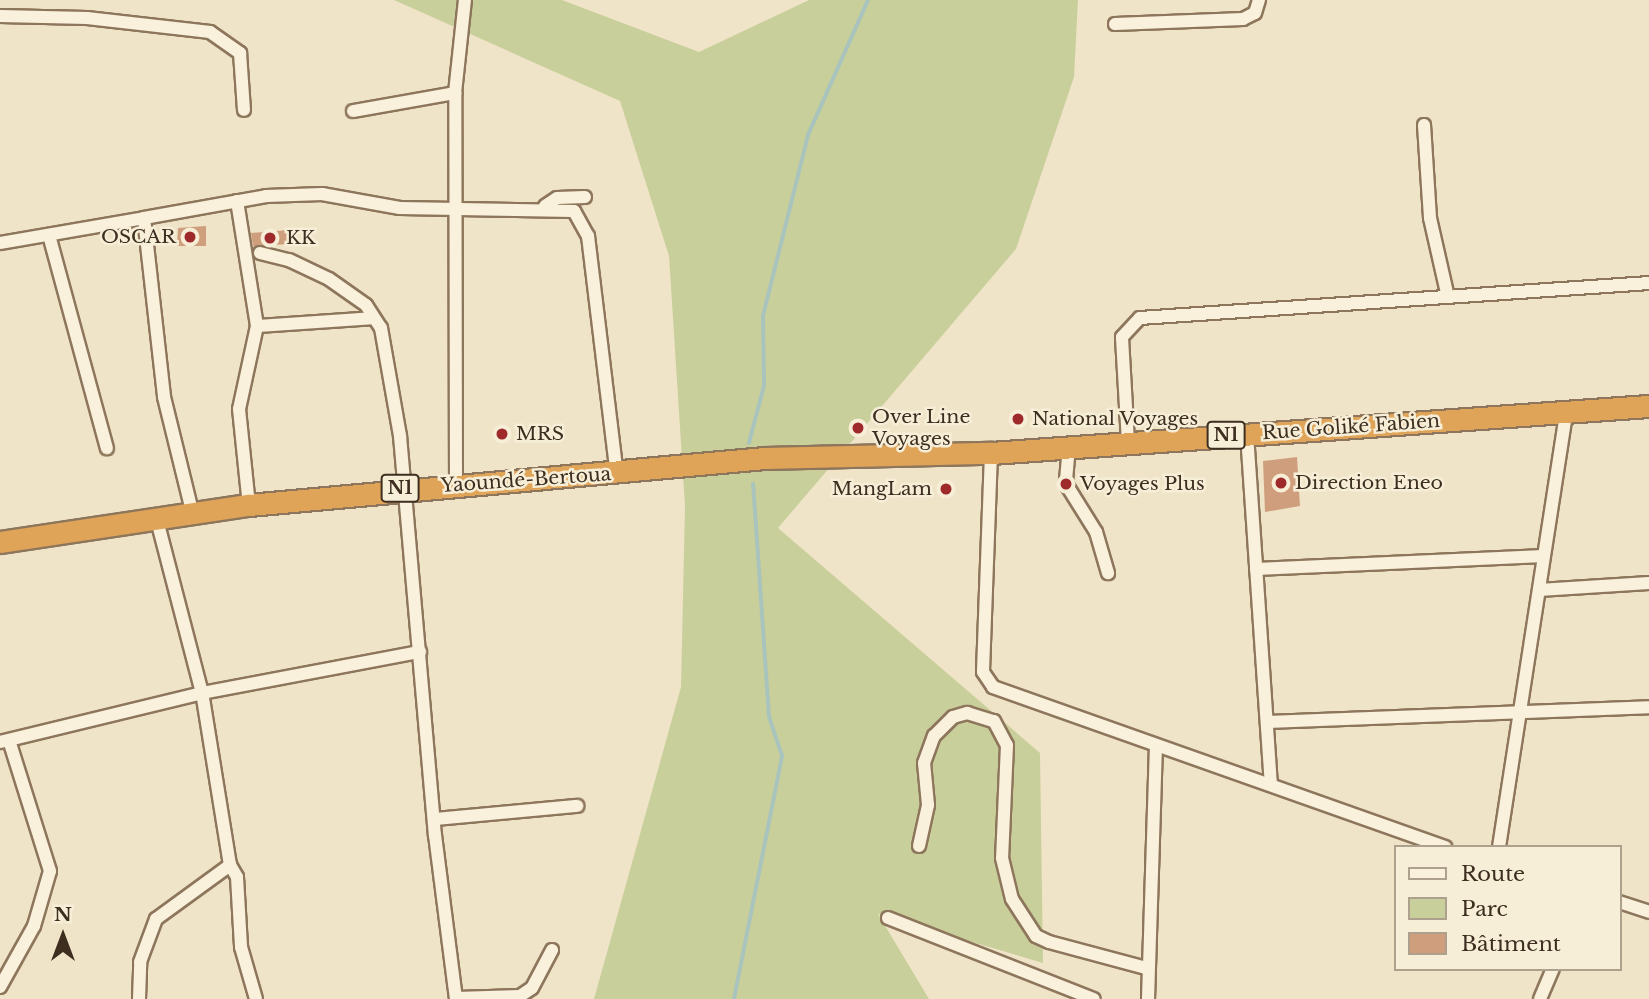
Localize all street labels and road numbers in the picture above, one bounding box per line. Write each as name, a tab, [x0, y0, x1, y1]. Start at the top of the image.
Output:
street label: Rue Goliké Fabien	[1261, 409, 1441, 445]
road number: N1	[1205, 421, 1247, 450]
street label: Yaoundé-Bertoua	[440, 463, 612, 497]
road number: N1	[379, 474, 421, 502]

